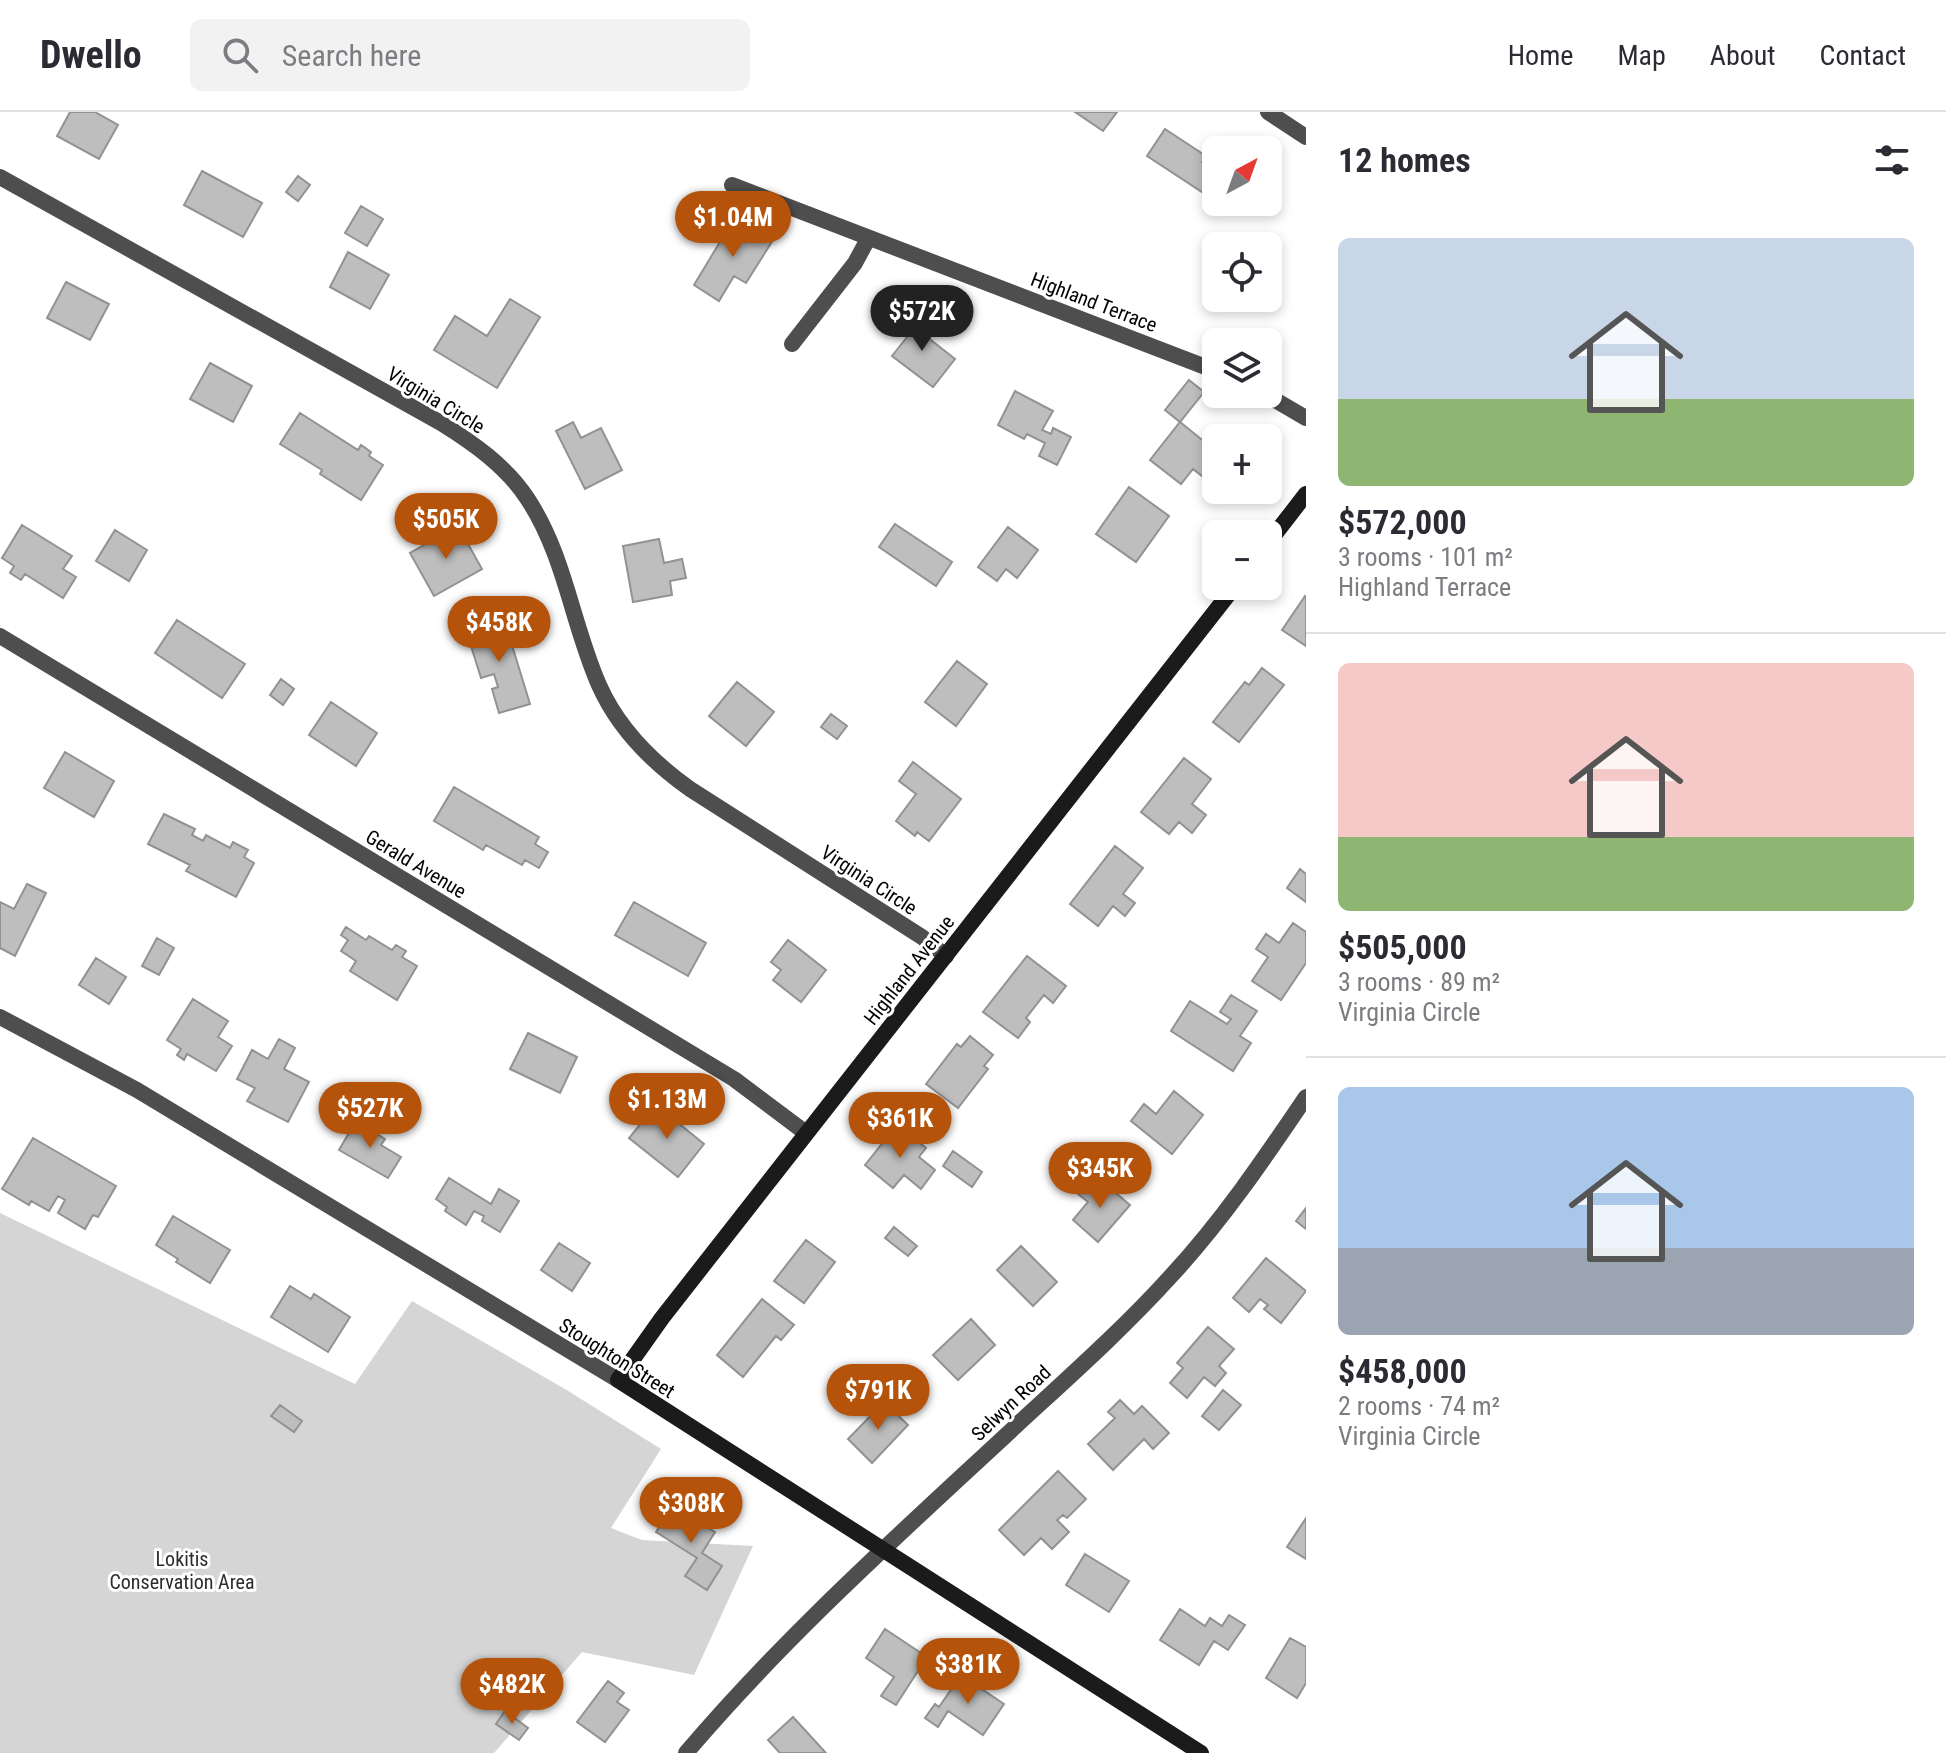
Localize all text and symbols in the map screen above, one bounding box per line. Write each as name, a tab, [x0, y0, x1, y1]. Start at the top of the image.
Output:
search box	[190, 19, 750, 91]
text: Dwello	[40, 33, 142, 77]
icon: search	[218, 33, 262, 77]
text: Search here	[282, 38, 421, 73]
text: Home	[1508, 39, 1573, 72]
text: Map	[1617, 39, 1666, 72]
text: About	[1710, 39, 1776, 72]
text: Contact	[1820, 39, 1906, 72]
north arrow	[1202, 136, 1282, 216]
map controls	[1202, 136, 1282, 600]
icon: filters	[1870, 138, 1914, 182]
text: 12 homes	[1338, 140, 1471, 180]
pin: $1.04M	[668, 191, 798, 259]
text: $1.04M	[693, 202, 773, 232]
button: locate	[1202, 232, 1282, 312]
street label: Highland Terrace	[1027, 267, 1161, 337]
pin: $572K	[866, 285, 978, 353]
icon: home	[1554, 290, 1698, 434]
text: $572K	[889, 296, 955, 326]
button: layers	[1202, 328, 1282, 408]
street label: Virginia Circle	[383, 361, 489, 439]
button: +	[1202, 424, 1282, 504]
pin: $505K	[390, 493, 502, 561]
text: $572,000	[1338, 502, 1467, 542]
text: $505K	[413, 504, 479, 534]
button: −	[1202, 520, 1282, 600]
text: 3 rooms · 101 m²	[1338, 542, 1513, 572]
text: Highland Terrace	[1338, 572, 1511, 602]
pin: $458K	[443, 596, 555, 664]
text: $458K	[466, 607, 532, 637]
icon: home	[1554, 715, 1698, 859]
street label: Gerald Avenue	[361, 825, 471, 903]
street label: Virginia Circle	[816, 840, 922, 920]
street label: Highland Avenue	[859, 910, 959, 1030]
text: $505,000	[1338, 927, 1467, 967]
text: 3 rooms · 89 m²	[1338, 967, 1500, 997]
text: Virginia Circle	[1338, 997, 1481, 1027]
pin: $1.13M	[602, 1073, 732, 1141]
pin: $527K	[314, 1082, 426, 1150]
text: $1.13M	[627, 1084, 707, 1114]
pin: $361K	[844, 1092, 956, 1160]
text: $527K	[337, 1093, 403, 1123]
text: $361K	[867, 1103, 933, 1133]
icon: home	[1554, 1139, 1698, 1283]
pin: $345K	[1044, 1142, 1156, 1210]
text: $345K	[1067, 1153, 1133, 1183]
street label: Stoughton Street	[555, 1313, 679, 1403]
text: $458,000	[1338, 1351, 1467, 1391]
street label: Selwyn Road	[966, 1360, 1056, 1446]
pin: $791K	[822, 1364, 934, 1432]
text: $791K	[845, 1375, 911, 1405]
text: 2 rooms · 74 m²	[1338, 1391, 1500, 1421]
text: Virginia Circle	[1338, 1421, 1481, 1451]
pin: $308K	[635, 1477, 747, 1545]
text: $308K	[658, 1488, 724, 1518]
park label: Lokitis Conservation Area	[109, 1547, 255, 1594]
pin: $381K	[912, 1638, 1024, 1706]
text: $381K	[935, 1649, 1001, 1679]
pin: $482K	[456, 1658, 568, 1726]
text: $482K	[479, 1669, 545, 1699]

